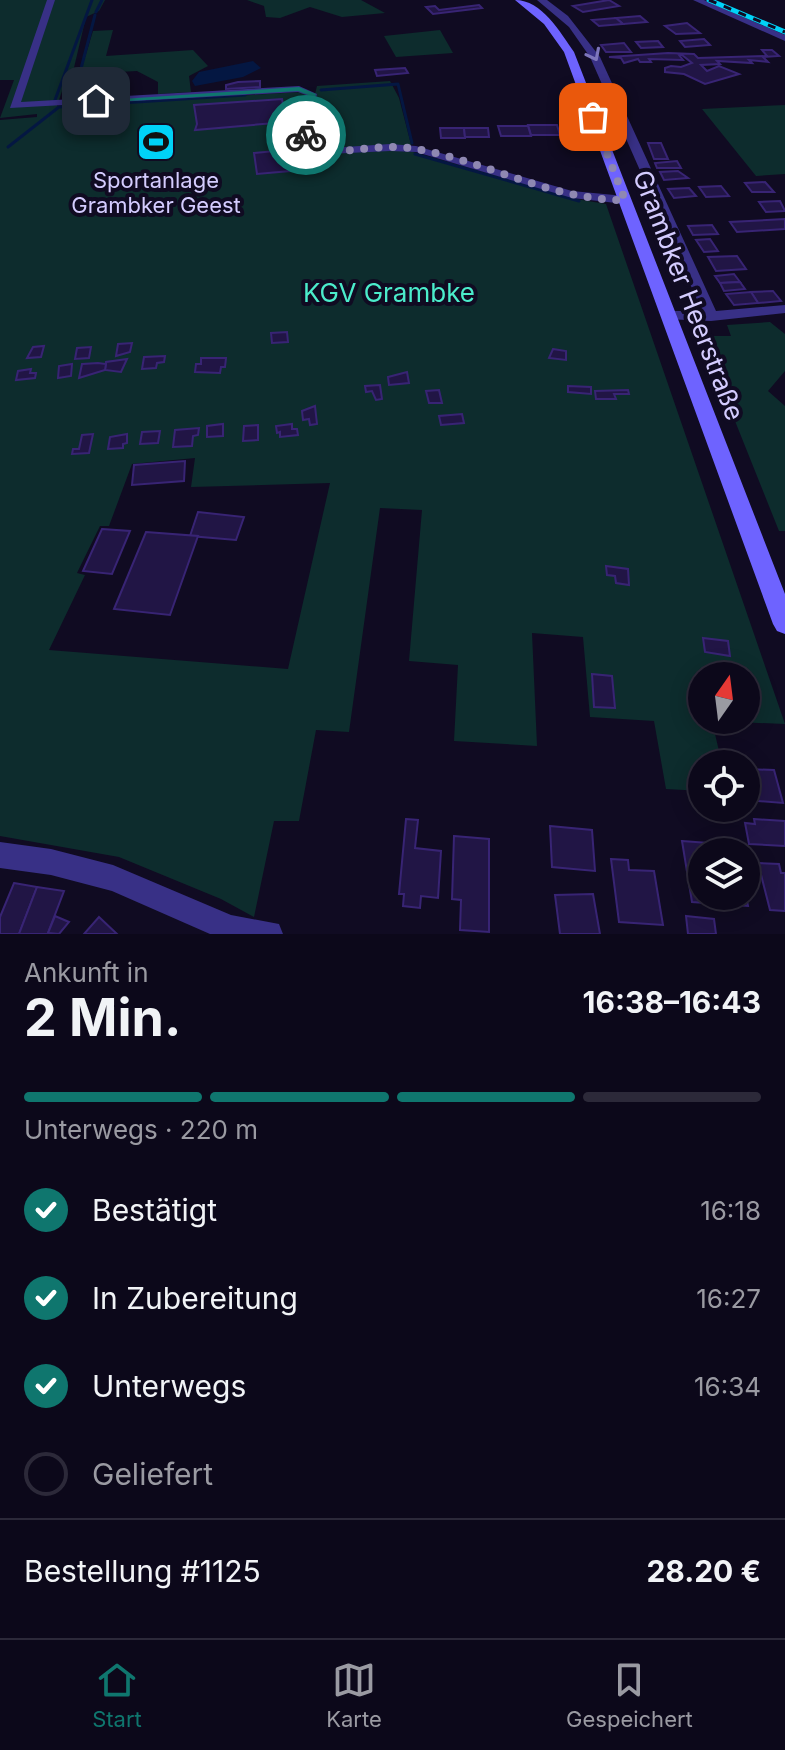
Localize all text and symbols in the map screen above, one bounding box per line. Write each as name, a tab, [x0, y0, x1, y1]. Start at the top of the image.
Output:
one-way arrow	[584, 47, 599, 62]
pin	[62, 67, 130, 135]
icon: home	[74, 79, 118, 123]
pin	[559, 83, 627, 151]
courier	[266, 95, 346, 175]
icon: bag	[571, 95, 615, 139]
icon: bike	[284, 113, 328, 157]
sports icon: Sportanlage Grambker Geest	[135, 121, 177, 163]
street label: Grambker Heerstraße	[627, 165, 751, 425]
place label: Sportanlage Grambker Geest	[71, 167, 241, 218]
park label: KGV Grambke	[303, 277, 475, 308]
north arrow	[688, 662, 760, 734]
map controls	[688, 662, 760, 910]
button: locate	[688, 750, 760, 822]
button: layers	[688, 838, 760, 910]
text: Ankunft in	[24, 957, 149, 988]
text: 16:38–16:43	[583, 984, 761, 1020]
text: 2 Min.	[24, 986, 181, 1049]
text: Unterwegs · 220 m	[24, 1114, 258, 1145]
icon: check	[24, 1188, 68, 1232]
text: Bestätigt	[92, 1192, 217, 1228]
text: 16:18	[700, 1195, 761, 1226]
icon: check	[24, 1276, 68, 1320]
text: In Zubereitung	[92, 1280, 298, 1316]
text: 16:27	[696, 1283, 761, 1314]
icon: check	[24, 1364, 68, 1408]
text: Unterwegs	[92, 1368, 246, 1404]
text: 16:34	[694, 1371, 761, 1402]
text: Geliefert	[92, 1456, 213, 1492]
text: Bestellung #1125	[24, 1553, 261, 1589]
text: 28.20 €	[646, 1553, 761, 1589]
tab: Start	[92, 1658, 142, 1732]
tab: Karte	[326, 1658, 382, 1732]
tab: Gespeichert	[566, 1658, 693, 1732]

